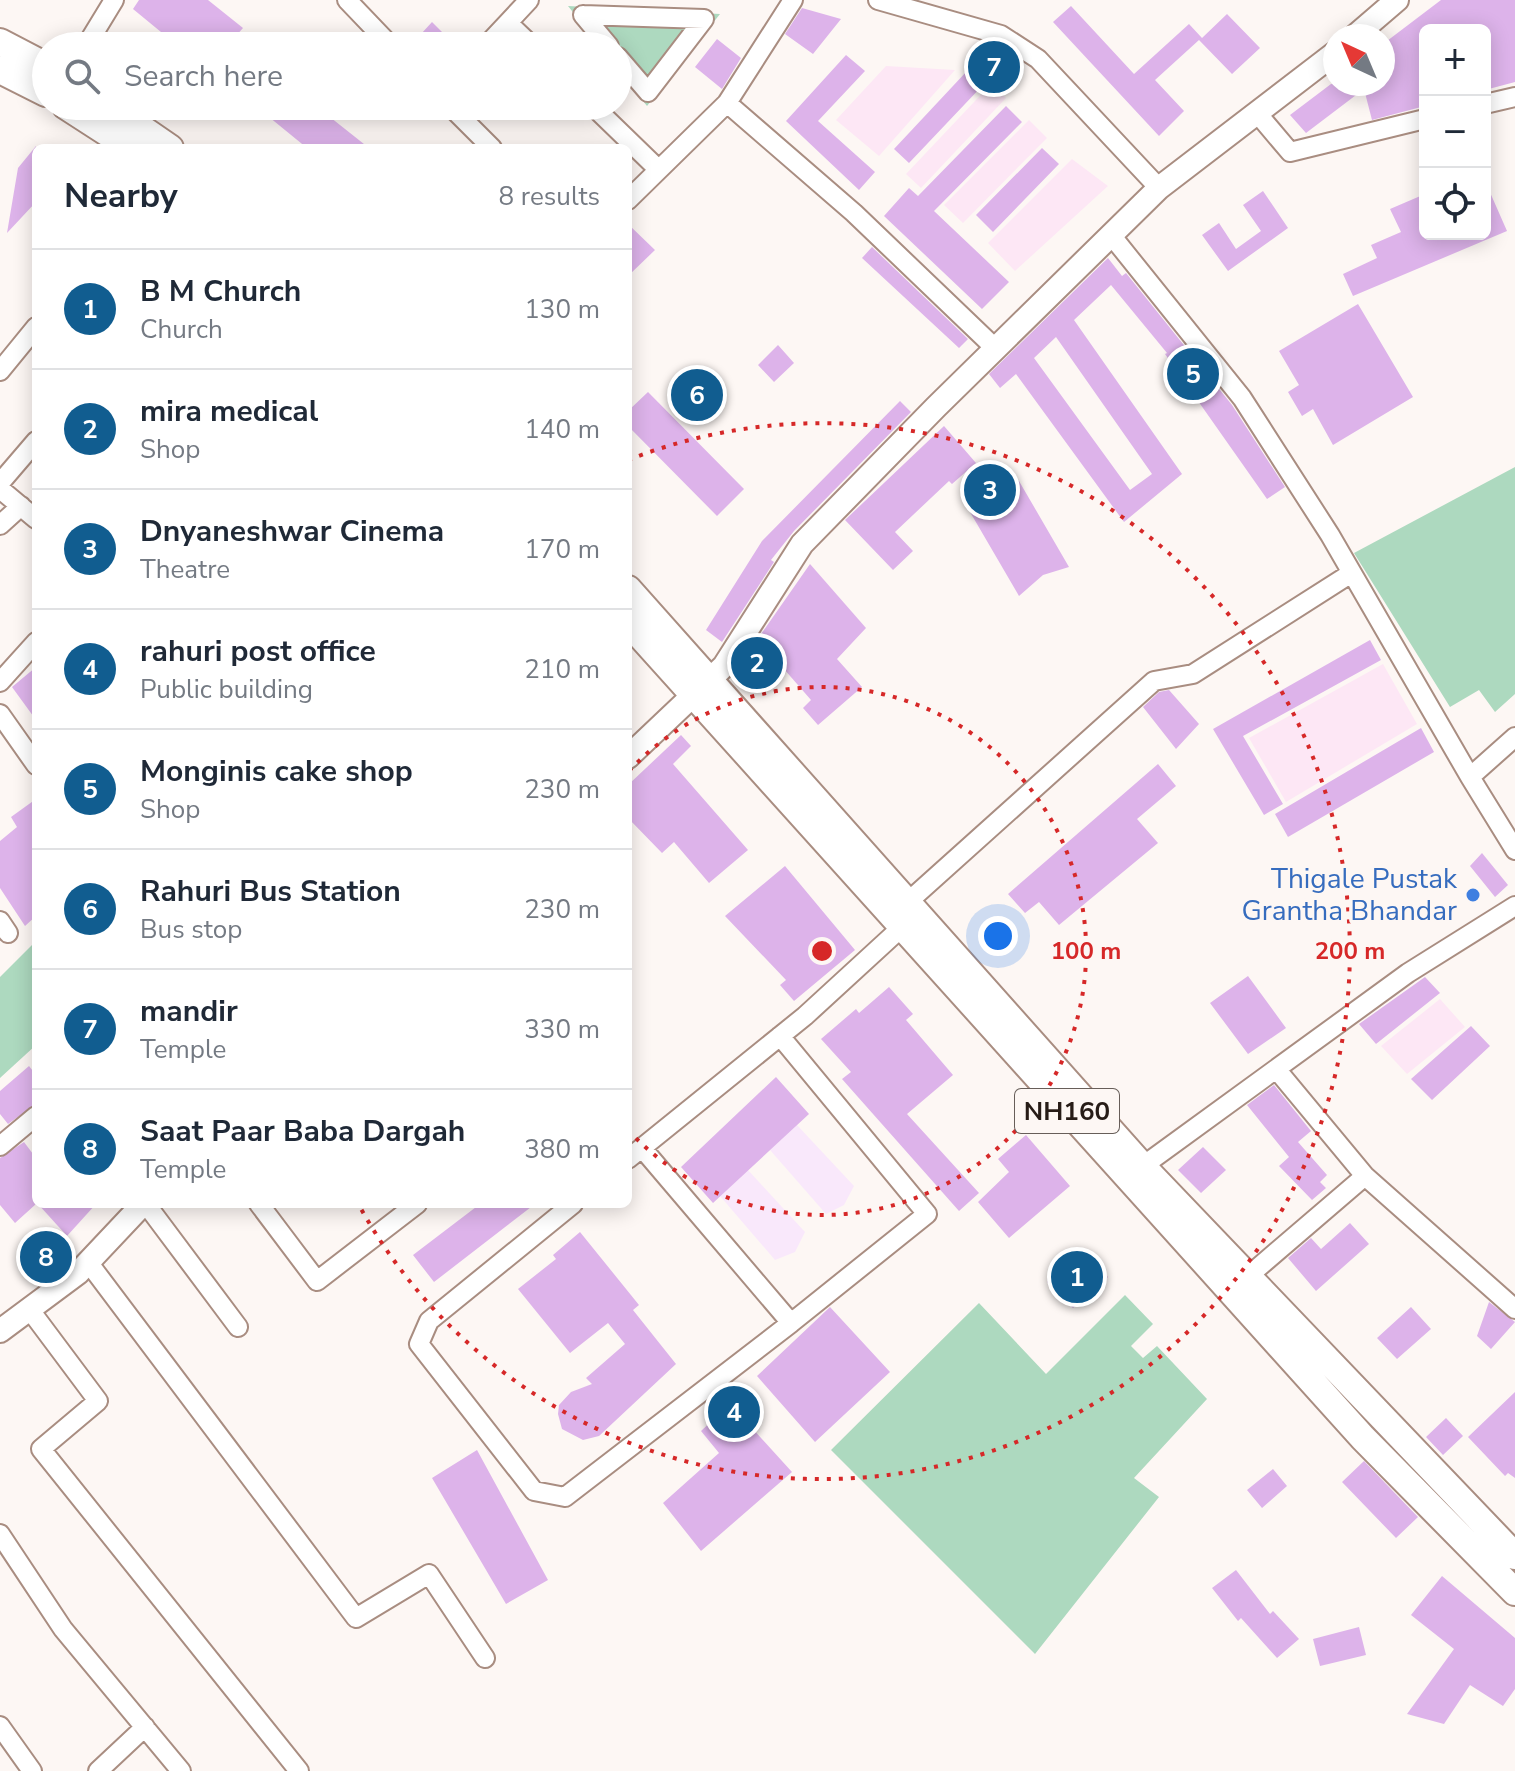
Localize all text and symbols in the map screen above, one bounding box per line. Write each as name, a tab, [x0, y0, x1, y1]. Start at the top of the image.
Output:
north arrow	[1323, 24, 1395, 96]
map controls	[1419, 24, 1491, 240]
button: +	[1419, 24, 1491, 96]
search box	[32, 32, 632, 120]
pin: 7	[968, 37, 1020, 97]
icon: search	[60, 54, 104, 98]
text: Search here	[124, 56, 283, 97]
button: −	[1419, 96, 1491, 168]
button: locate	[1419, 168, 1491, 240]
text: Nearby	[64, 173, 178, 219]
text: 8 results	[499, 179, 600, 214]
text: B M Church	[140, 271, 301, 312]
text: 1	[82, 292, 98, 327]
text: 130 m	[524, 292, 600, 327]
text: Church	[140, 312, 223, 347]
pin: 5	[1167, 344, 1219, 404]
pin: 6	[671, 365, 723, 425]
text: mira medical	[140, 391, 318, 432]
text: 2	[82, 412, 98, 447]
text: 140 m	[524, 412, 600, 447]
text: Shop	[140, 432, 200, 467]
pin: 3	[964, 460, 1016, 520]
text: Dnyaneshwar Cinema	[140, 511, 444, 552]
text: 3	[82, 532, 98, 567]
text: 170 m	[524, 532, 600, 567]
text: Theatre	[140, 552, 230, 587]
text: rahuri post office	[140, 631, 376, 672]
pin: 2	[731, 633, 783, 693]
text: 4	[82, 652, 98, 687]
text: 210 m	[524, 652, 600, 687]
text: Public building	[140, 672, 313, 707]
text: Monginis cake shop	[140, 751, 413, 792]
text: 5	[82, 772, 98, 807]
text: 230 m	[524, 772, 600, 807]
text: Shop	[140, 792, 200, 827]
place label: Thigale Pustak Grantha Bhandar	[1242, 860, 1458, 930]
text: Rahuri Bus Station	[140, 871, 401, 912]
marker: Thigale Pustak Grantha Bhandar	[1464, 886, 1482, 904]
text: 6	[82, 892, 98, 927]
text: 230 m	[524, 892, 600, 927]
text: Bus stop	[140, 912, 242, 947]
your location	[978, 916, 1018, 956]
text: 100 m	[1051, 935, 1121, 967]
text: 200 m	[1315, 935, 1385, 967]
centre of rings	[808, 937, 836, 965]
text: mandir	[140, 991, 238, 1032]
text: 7	[82, 1012, 98, 1047]
text: 330 m	[524, 1012, 600, 1047]
text: Temple	[140, 1032, 226, 1067]
road number: NH160	[1015, 1089, 1119, 1133]
text: Saat Paar Baba Dargah	[140, 1111, 465, 1152]
text: 8	[82, 1132, 98, 1167]
text: 380 m	[524, 1132, 600, 1167]
text: Temple	[140, 1152, 226, 1187]
pin: 8	[20, 1227, 72, 1287]
pin: 1	[1051, 1247, 1103, 1307]
pin: 4	[708, 1382, 760, 1442]

